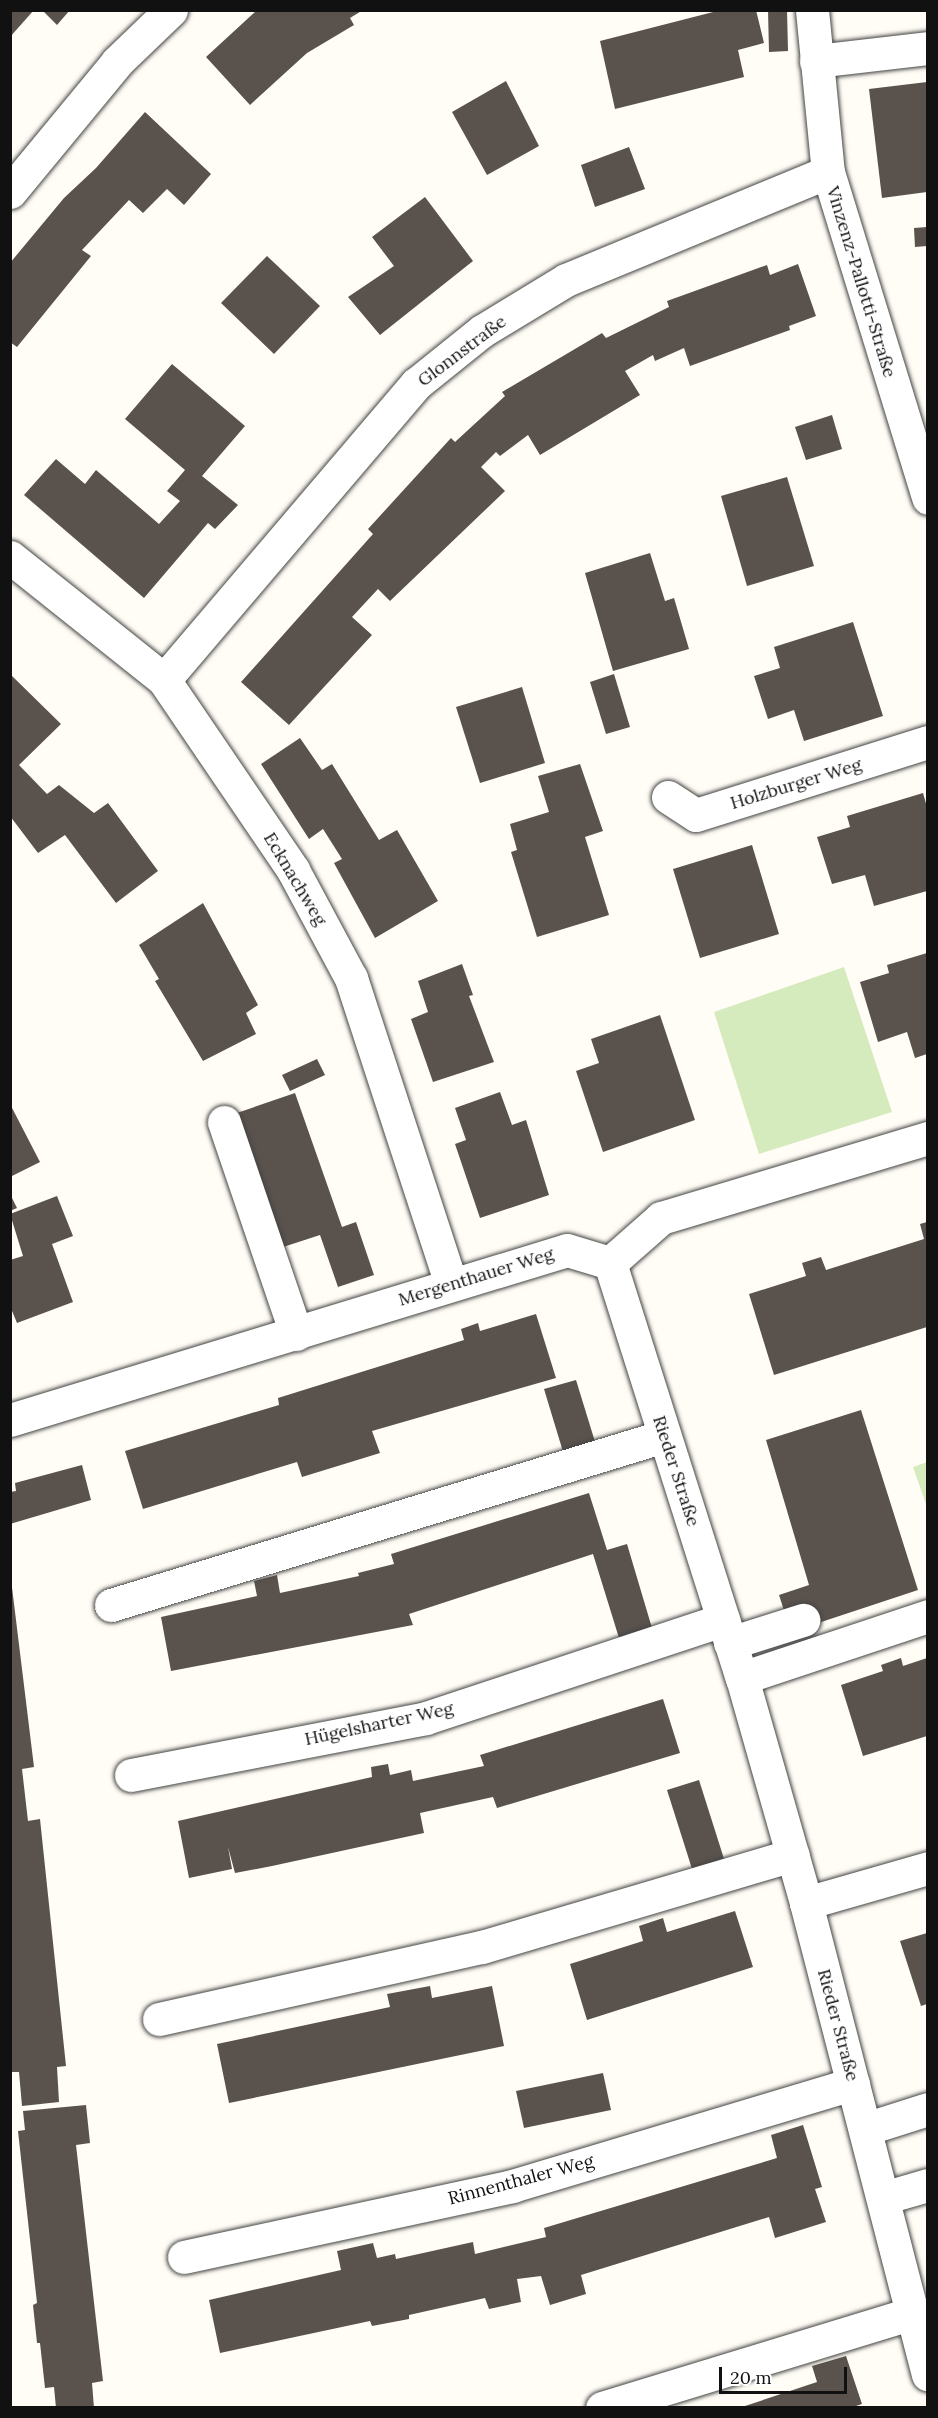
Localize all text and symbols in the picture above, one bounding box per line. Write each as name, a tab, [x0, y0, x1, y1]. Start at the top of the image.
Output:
street label: Vinzenz-Pallotti-Straße	[822, 184, 900, 380]
street label: Glonnstraße	[413, 311, 511, 391]
street label: Holzburger Weg	[728, 754, 864, 814]
street label: Ecknachweg	[259, 829, 331, 929]
street label: Mergenthauer Weg	[396, 1243, 556, 1311]
street label: Rieder Straße	[648, 1413, 704, 1529]
street label: Hügelsharter Weg	[303, 1698, 455, 1750]
street label: Rieder Straße	[813, 1967, 863, 2083]
street label: Rinnenthaler Weg	[446, 2150, 596, 2210]
scale bar	[722, 2355, 850, 2393]
text: 20 m	[730, 2366, 772, 2389]

